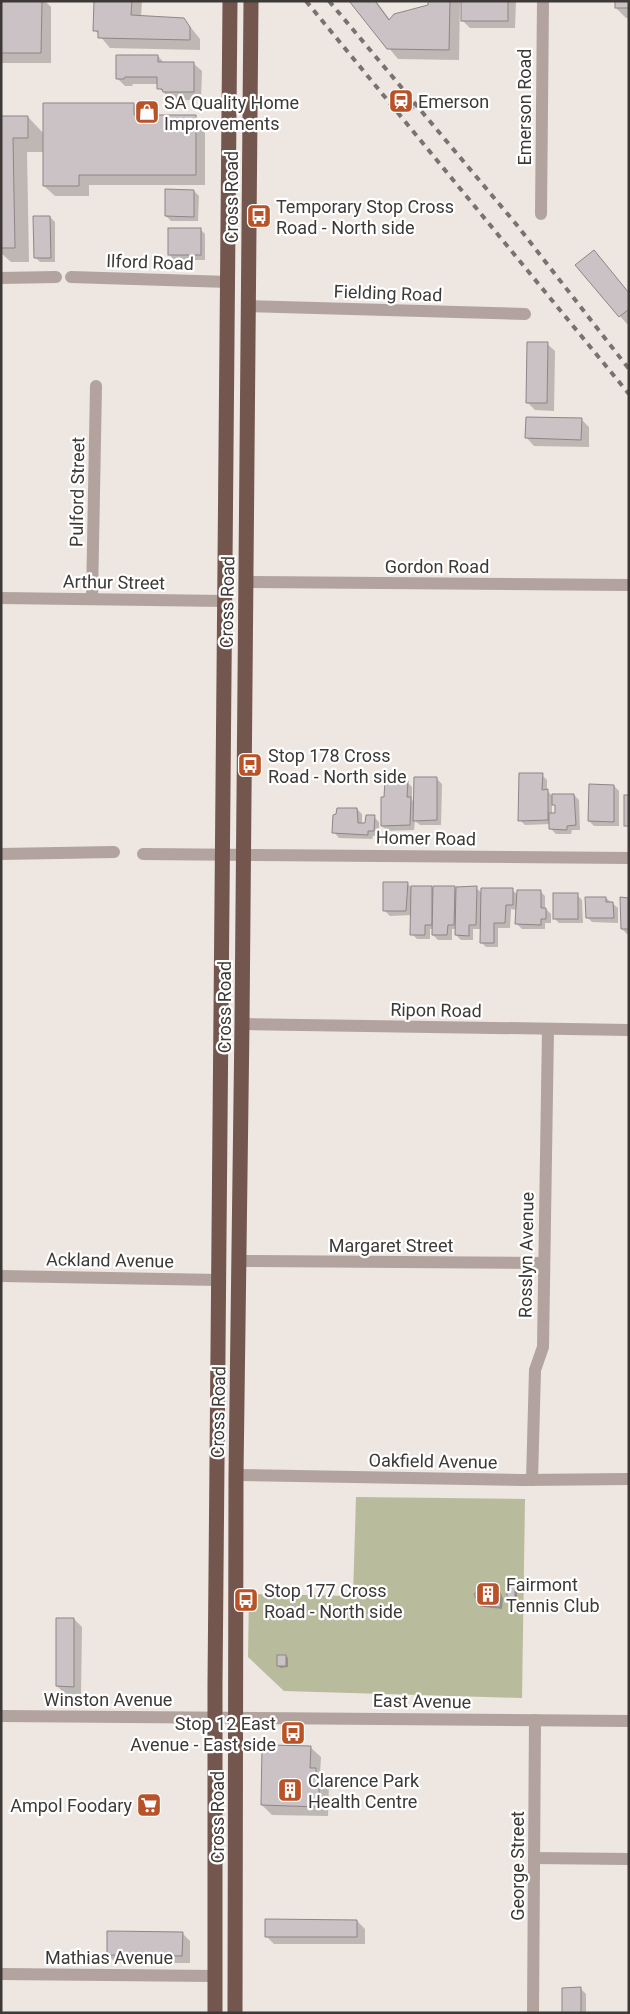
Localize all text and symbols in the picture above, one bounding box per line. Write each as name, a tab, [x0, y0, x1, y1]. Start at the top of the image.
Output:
street label: Emerson Road	[514, 49, 535, 165]
station icon: Emerson	[388, 88, 414, 114]
place label: Emerson	[418, 91, 489, 112]
place label: SA Quality Home Improvements	[164, 92, 299, 134]
shop icon: SA Quality Home Improvements	[134, 99, 160, 125]
street label: Cross Road	[221, 151, 242, 243]
place label: Temporary Stop Cross Road - North side	[276, 196, 454, 238]
bus stop icon: Temporary Stop Cross Road - North side	[246, 203, 272, 229]
street label: Ilford Road	[106, 250, 194, 274]
street label: Fielding Road	[333, 281, 443, 305]
street label: Pulford Street	[66, 437, 88, 547]
street label: Cross Road	[216, 556, 238, 648]
street label: Gordon Road	[385, 556, 489, 577]
street label: Arthur Street	[63, 571, 165, 593]
place label: Stop 178 Cross Road - North side	[268, 745, 406, 787]
bus stop icon: Stop 178 Cross Road - North side	[237, 752, 263, 778]
street label: Homer Road	[376, 827, 476, 849]
street label: Cross Road	[214, 961, 235, 1053]
street label: Ripon Road	[390, 999, 482, 1021]
street label: Rosslyn Avenue	[514, 1192, 538, 1318]
street label: Margaret Street	[329, 1235, 453, 1256]
street label: Ackland Avenue	[46, 1248, 174, 1272]
street label: Cross Road	[207, 1366, 229, 1458]
street label: Oakfield Avenue	[368, 1449, 498, 1473]
place label: Fairmont Tennis Club	[506, 1574, 600, 1616]
place label: Stop 177 Cross Road - North side	[264, 1580, 402, 1622]
building icon: Fairmont Tennis Club	[475, 1581, 501, 1607]
bus stop icon: Stop 177 Cross Road - North side	[233, 1587, 259, 1613]
street label: Winston Avenue	[44, 1689, 172, 1710]
street label: East Avenue	[373, 1690, 471, 1712]
place label: Stop 12 East Avenue - East side	[130, 1713, 276, 1755]
bus stop icon: Stop 12 East Avenue - East side	[280, 1720, 306, 1746]
place label: Clarence Park Health Centre	[308, 1770, 420, 1812]
street label: Cross Road	[207, 1771, 228, 1863]
building icon: Clarence Park Health Centre	[277, 1777, 303, 1803]
supermarket icon: Ampol Foodary	[136, 1792, 162, 1818]
place label: Ampol Foodary	[10, 1795, 132, 1816]
street label: George Street	[507, 1811, 528, 1921]
street label: Mathias Avenue	[45, 1947, 173, 1968]

